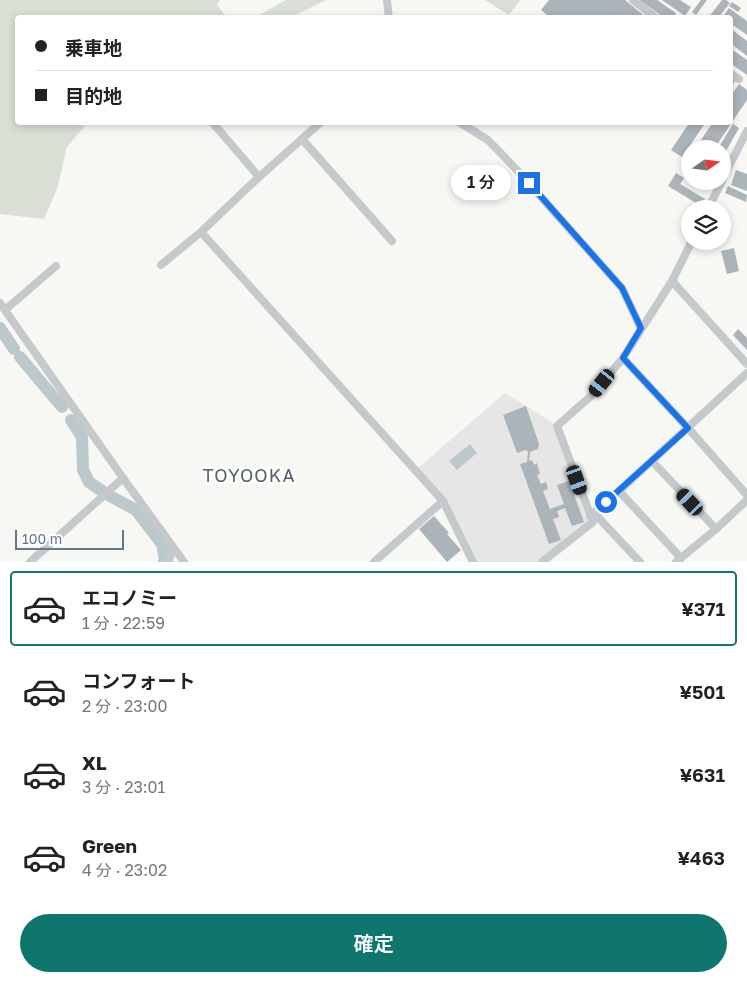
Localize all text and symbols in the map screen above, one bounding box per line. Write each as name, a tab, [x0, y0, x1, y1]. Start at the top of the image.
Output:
text: 乗車地	[65, 36, 122, 59]
text: 目的地	[65, 84, 122, 107]
north arrow	[681, 140, 731, 190]
map controls	[681, 140, 731, 250]
callout: 1 分	[452, 166, 512, 200]
text: 1 分	[467, 172, 495, 192]
route end	[518, 172, 540, 194]
button: layers	[681, 200, 731, 250]
car	[586, 367, 617, 399]
car	[564, 463, 589, 497]
district label: TOYOOKA	[202, 464, 296, 486]
car	[674, 486, 705, 518]
route start	[595, 491, 617, 513]
scale bar	[15, 527, 124, 550]
text: 100 m	[22, 530, 62, 547]
icon: car	[22, 586, 67, 631]
text: エコノミー	[82, 586, 177, 609]
text: ¥371	[681, 597, 725, 620]
text: 1 分 · 22:59	[82, 613, 165, 633]
icon: car	[22, 669, 67, 714]
text: コンフォート	[82, 669, 195, 692]
text: ¥501	[680, 680, 725, 703]
text: 2 分 · 23:00	[82, 696, 167, 716]
text: XL	[82, 751, 107, 774]
icon: car	[22, 752, 67, 797]
text: ¥631	[680, 763, 725, 786]
text: 3 分 · 23:01	[82, 777, 165, 797]
text: Green	[82, 834, 137, 857]
icon: car	[22, 835, 67, 880]
text: ¥463	[677, 846, 725, 869]
text: 4 分 · 23:02	[82, 860, 167, 880]
button: 確定	[20, 914, 727, 972]

